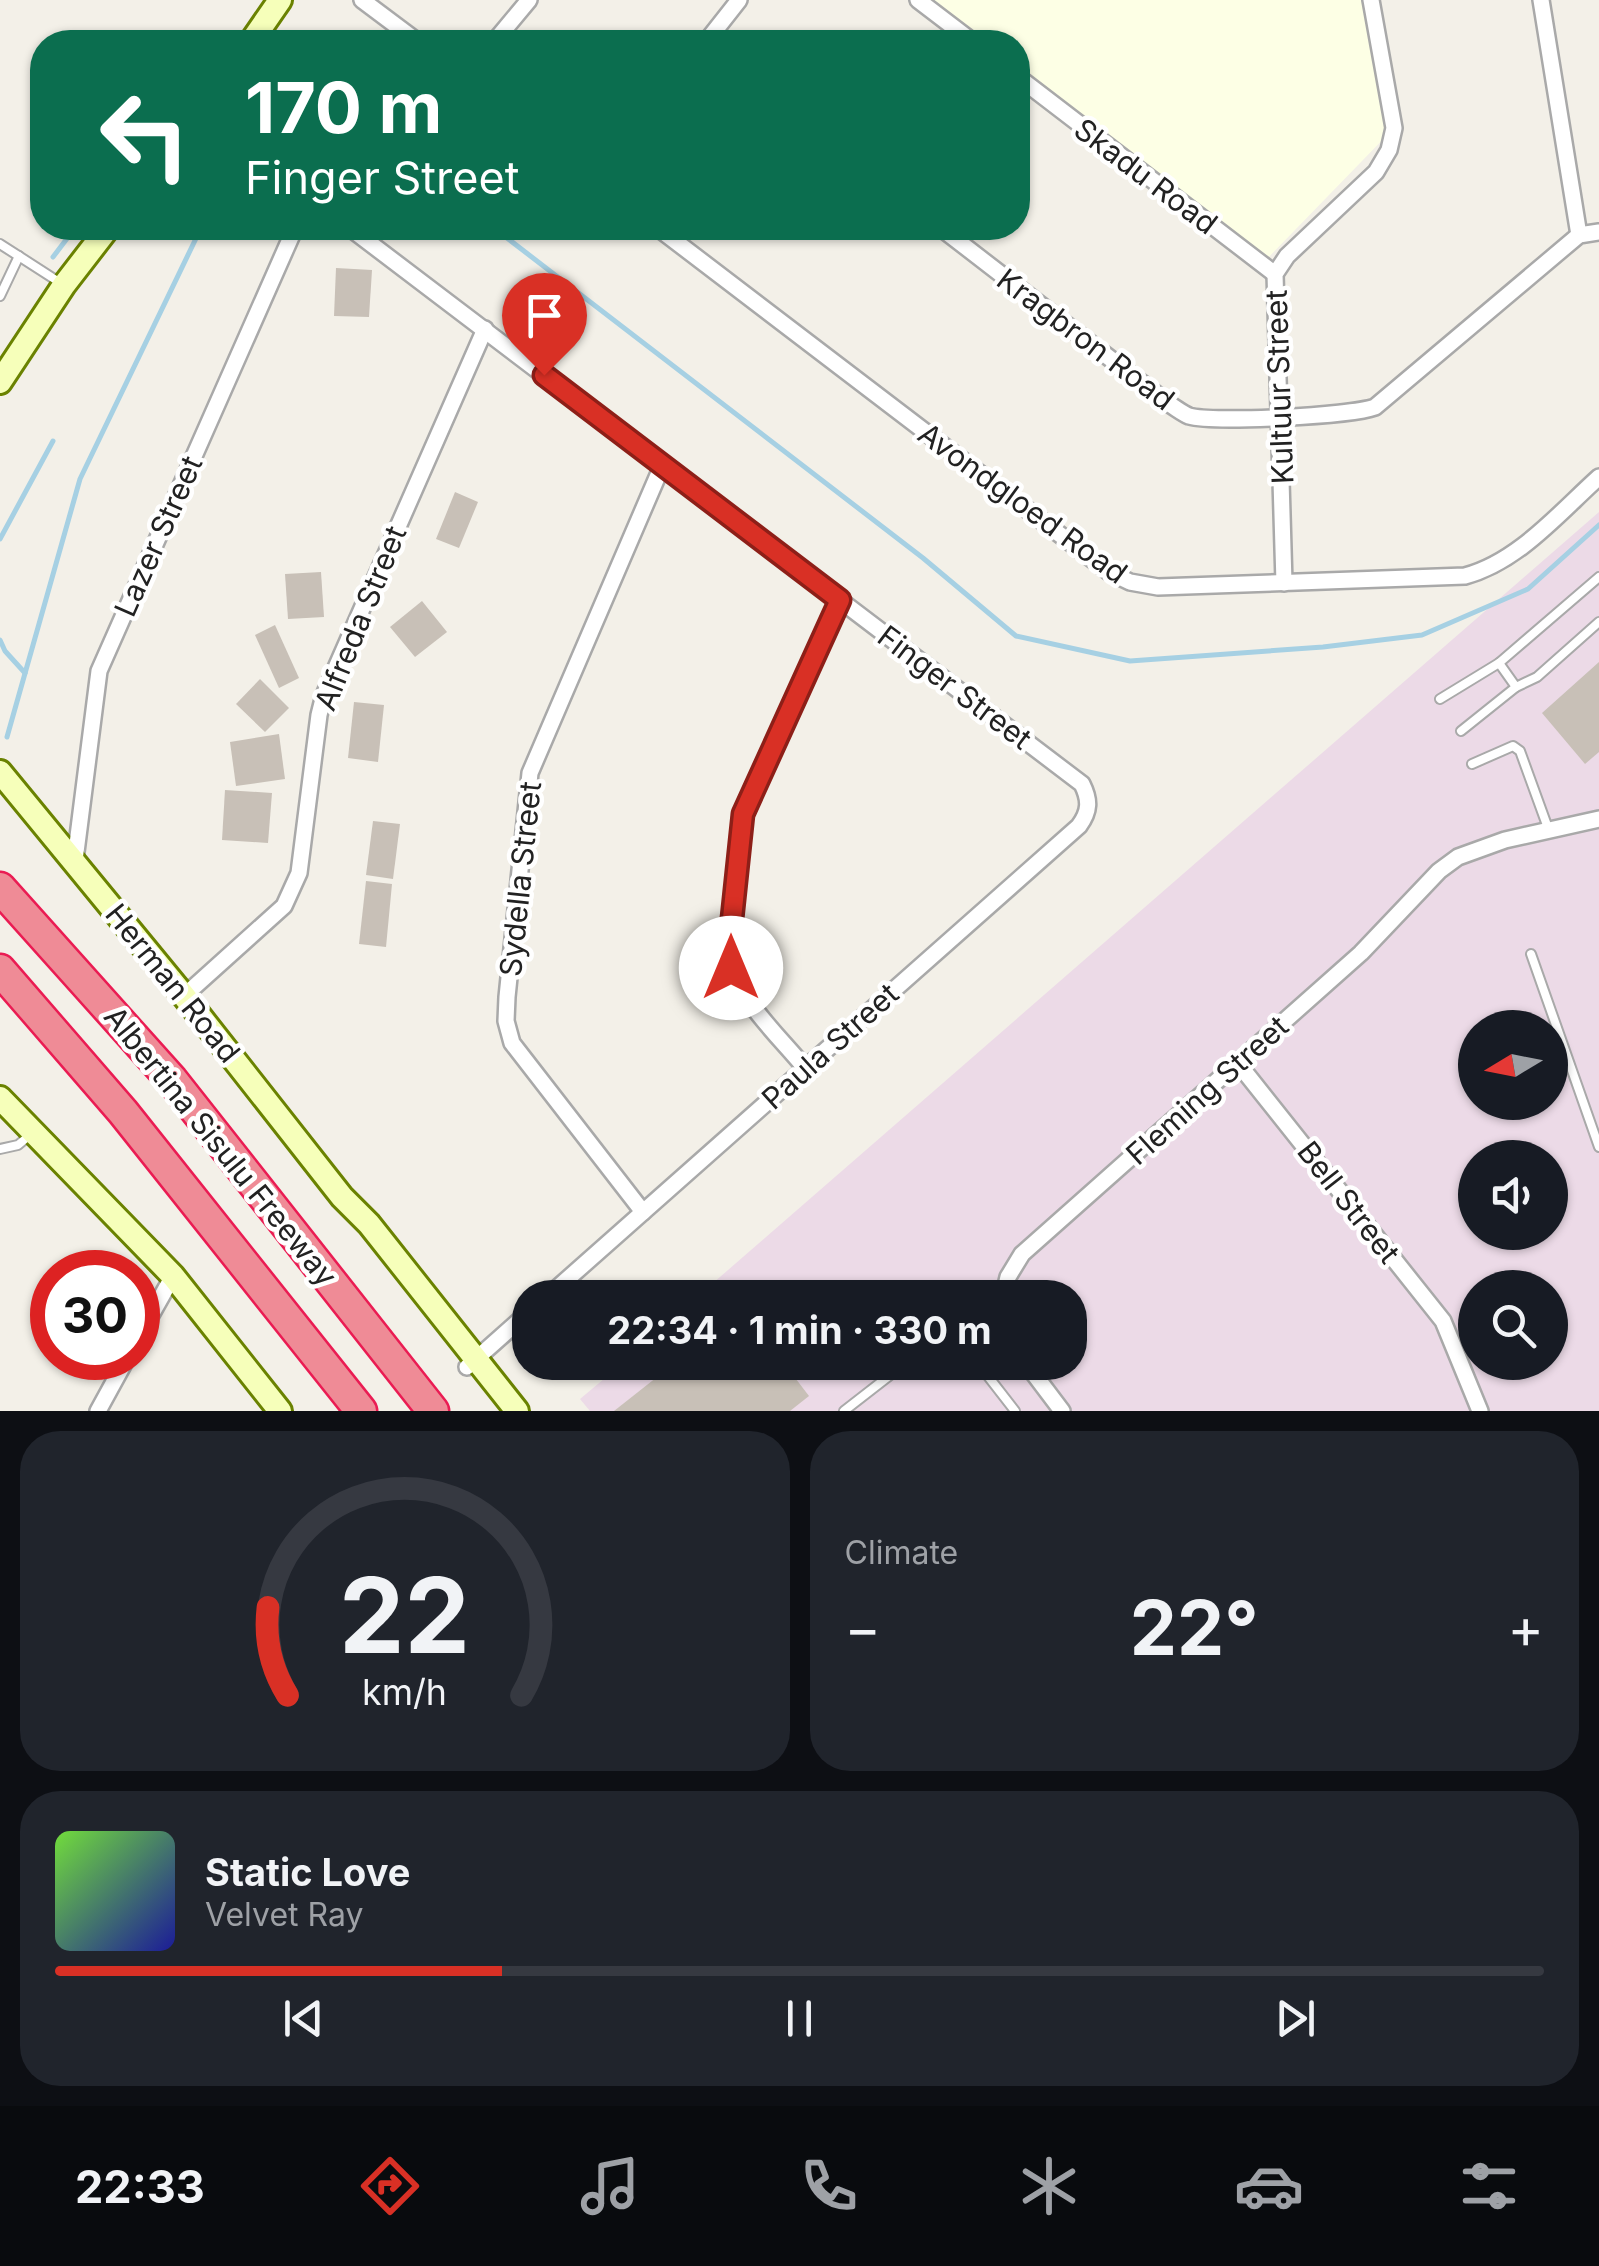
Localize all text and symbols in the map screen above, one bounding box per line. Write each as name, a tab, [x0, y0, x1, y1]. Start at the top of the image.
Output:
text: 170 m	[245, 65, 442, 150]
icon: left	[80, 70, 210, 200]
street label: Skadu Road	[1067, 111, 1225, 241]
text: Finger Street	[245, 150, 519, 205]
street label: Kragbron Road	[990, 261, 1182, 417]
pin	[502, 273, 587, 376]
icon: arrive	[517, 288, 572, 343]
street label: Kultuur Street	[1258, 289, 1300, 485]
street label: Avondgloed Road	[912, 415, 1134, 591]
street label: Lazer Street	[107, 450, 209, 622]
street label: Alfreda Street	[307, 520, 413, 715]
street label: Finger Street	[871, 618, 1039, 757]
street label: Sydella Street	[492, 780, 548, 978]
street label: Herman Road	[98, 897, 248, 1069]
position arrow	[679, 916, 783, 1020]
street label: Paula Street	[754, 975, 906, 1117]
street label: Albertina Sisulu Freeway	[97, 999, 345, 1293]
street label: Fleming Street	[1119, 1008, 1295, 1172]
north arrow	[1458, 1010, 1568, 1120]
map controls	[1458, 1010, 1568, 1380]
street label: Bell Street	[1290, 1134, 1408, 1270]
button: sound	[1458, 1140, 1568, 1250]
speed limit sign: 30	[30, 1250, 160, 1380]
button: search	[1458, 1270, 1568, 1380]
text: 22:34 · 1 min · 330 m	[607, 1307, 992, 1353]
text: Climate	[845, 1533, 958, 1572]
text: 22	[339, 1552, 470, 1678]
text: 22°	[1130, 1582, 1259, 1673]
text: −	[845, 1595, 881, 1661]
text: +	[1508, 1595, 1544, 1661]
text: km/h	[362, 1670, 447, 1714]
text: Static Love	[205, 1849, 410, 1895]
text: Velvet Ray	[205, 1895, 363, 1934]
icon: previous	[276, 1991, 331, 2046]
icon: pause	[772, 1991, 827, 2046]
icon: next	[1268, 1991, 1323, 2046]
icon: directions	[355, 2151, 425, 2221]
icon: music	[575, 2151, 645, 2221]
icon: phone	[794, 2151, 864, 2221]
icon: climate	[1014, 2151, 1084, 2221]
icon: car	[1234, 2151, 1304, 2221]
icon: filters	[1454, 2151, 1524, 2221]
text: 22:33	[75, 2159, 205, 2214]

